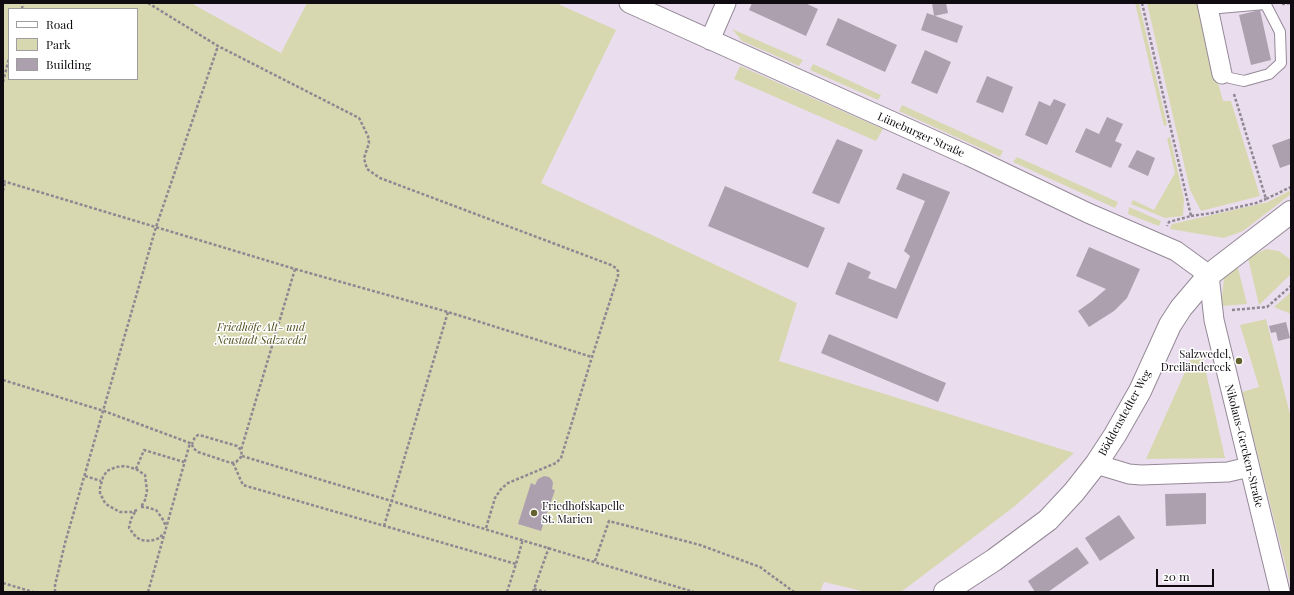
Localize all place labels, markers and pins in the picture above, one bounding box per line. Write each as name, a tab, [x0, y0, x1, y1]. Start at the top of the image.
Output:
place label: Salzwedel, Dreiländereck	[1161, 348, 1231, 374]
marker: Salzwedel, Dreiländereck	[1234, 356, 1244, 366]
place label: Friedhofskapelle St. Marien	[542, 500, 625, 526]
marker: Friedhofskapelle St. Marien	[529, 508, 539, 518]

